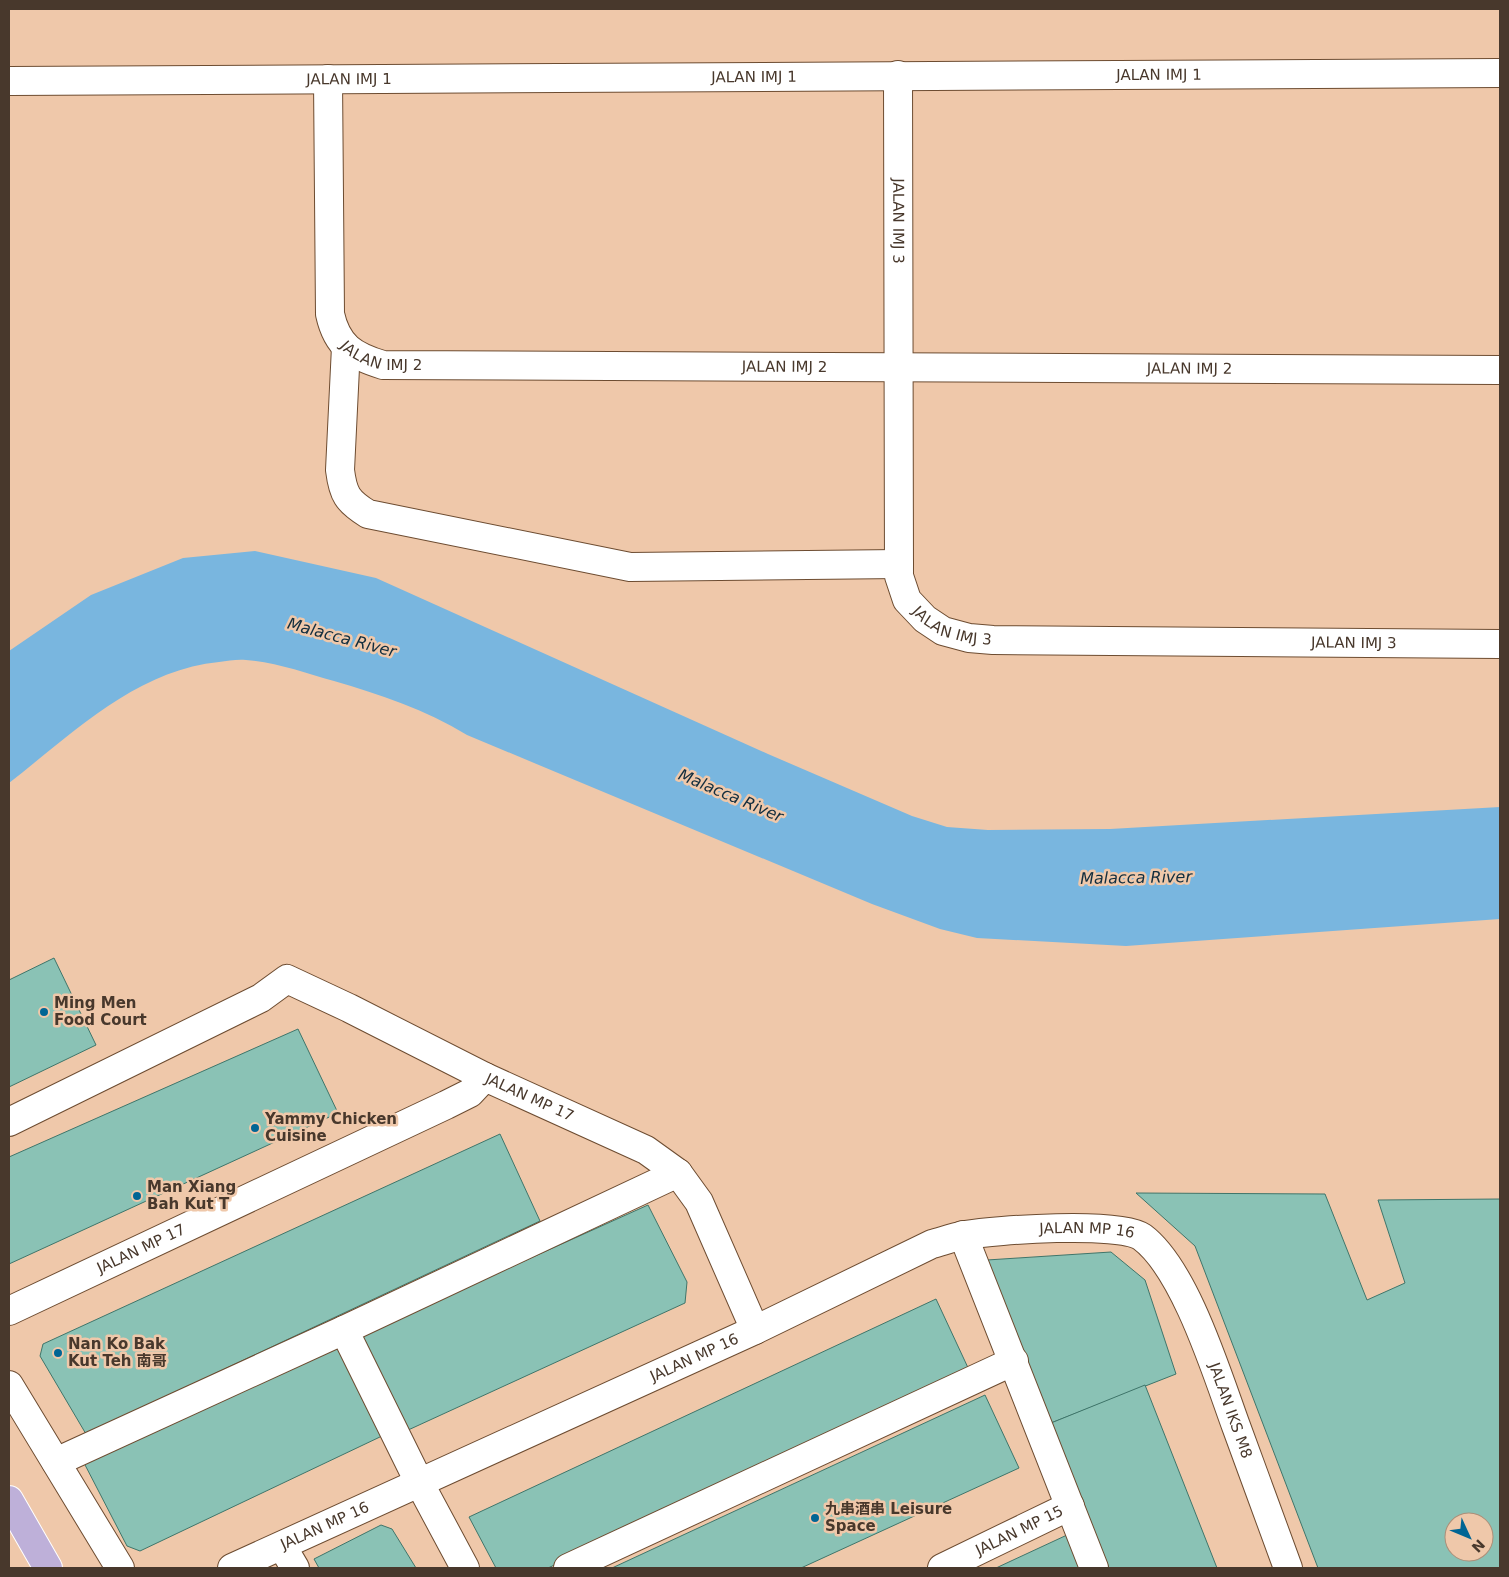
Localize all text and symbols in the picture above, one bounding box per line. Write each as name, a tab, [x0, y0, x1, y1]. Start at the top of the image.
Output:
street label: JALAN IMJ 1	[1115, 66, 1202, 84]
street label: JALAN IMJ 1	[710, 68, 797, 86]
street label: JALAN IMJ 1	[305, 70, 392, 88]
street label: JALAN IMJ 3	[889, 177, 907, 264]
street label: JALAN IMJ 2	[336, 336, 422, 374]
street label: JALAN IMJ 2	[741, 358, 827, 376]
street label: JALAN IMJ 2	[1146, 359, 1232, 378]
street label: JALAN IMJ 3	[908, 602, 992, 649]
water label: Malacca River	[285, 614, 400, 661]
street label: JALAN IMJ 3	[1310, 634, 1397, 652]
water label: Malacca River	[676, 765, 787, 827]
water label: Malacca River	[1080, 867, 1193, 888]
place label: Ming Men Food Court	[54, 994, 147, 1029]
marker: Ming Men Food Court	[38, 1006, 50, 1018]
street label: JALAN MP 17	[482, 1069, 577, 1125]
place label: Yammy Chicken Cuisine	[264, 1110, 397, 1145]
marker: Yammy Chicken Cuisine	[249, 1122, 261, 1134]
place label: Man Xiang Bah Kut T	[147, 1178, 236, 1213]
marker: Man Xiang Bah Kut T	[131, 1190, 143, 1202]
street label: JALAN MP 16	[1038, 1219, 1136, 1242]
street label: JALAN MP 17	[93, 1220, 188, 1278]
street label: JALAN MP 16	[646, 1330, 741, 1386]
place label: Nan Ko Bak Kut Teh 南哥	[68, 1335, 167, 1370]
marker: Nan Ko Bak Kut Teh 南哥	[52, 1347, 64, 1359]
street label: JALAN IKS M8	[1205, 1359, 1256, 1461]
street label: JALAN MP 16	[277, 1498, 372, 1554]
place label: 九串酒串 Leisure Space	[825, 1500, 952, 1535]
street label: JALAN MP 15	[972, 1502, 1066, 1560]
marker: 九串酒串 Leisure Space	[809, 1512, 821, 1524]
north arrow	[1444, 1512, 1494, 1562]
text: N	[1469, 1536, 1488, 1556]

